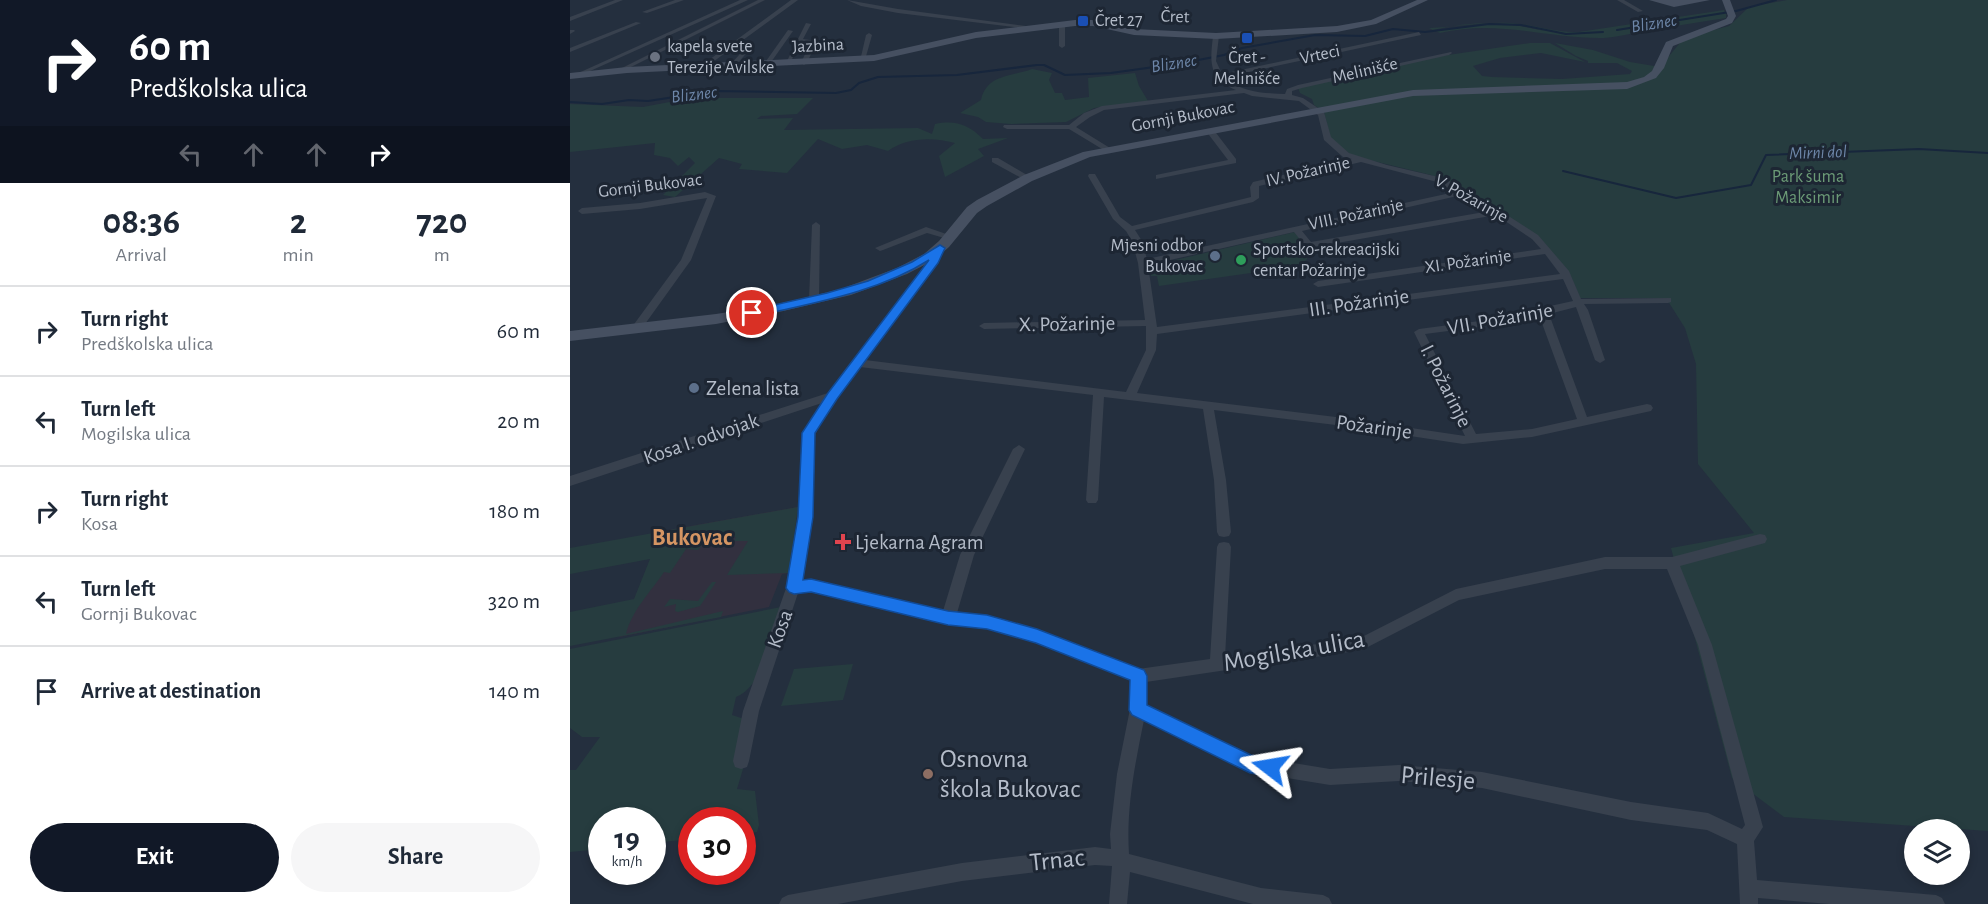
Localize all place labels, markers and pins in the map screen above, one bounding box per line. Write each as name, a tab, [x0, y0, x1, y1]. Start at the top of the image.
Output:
place label: Čret 27	[1095, 9, 1143, 30]
marker: Čret 27	[1076, 14, 1090, 28]
marker: Čret - Melinišće	[1240, 31, 1254, 45]
place label: kapela svete Terezije Avilske	[667, 38, 774, 77]
place label: Čret - Melinišće	[1214, 46, 1280, 88]
marker: kapela svete Terezije Avilske	[648, 50, 662, 64]
place label: Mjesni odbor Bukovac	[1111, 237, 1203, 276]
place label: Sportsko-rekreacijski centar Požarinje	[1253, 241, 1400, 280]
marker: Mjesni odbor Bukovac	[1208, 249, 1222, 263]
marker: Sportsko-rekreacijski centar Požarinje	[1234, 253, 1248, 267]
pin	[726, 287, 777, 338]
place label: Zelena lista	[706, 378, 800, 399]
marker: Zelena lista	[687, 381, 701, 395]
place label: Ljekarna Agram	[855, 532, 984, 553]
marker: Ljekarna Agram	[836, 535, 850, 549]
place label: Osnovna škola Bukovac	[940, 746, 1080, 802]
marker: Osnovna škola Bukovac	[921, 767, 935, 781]

